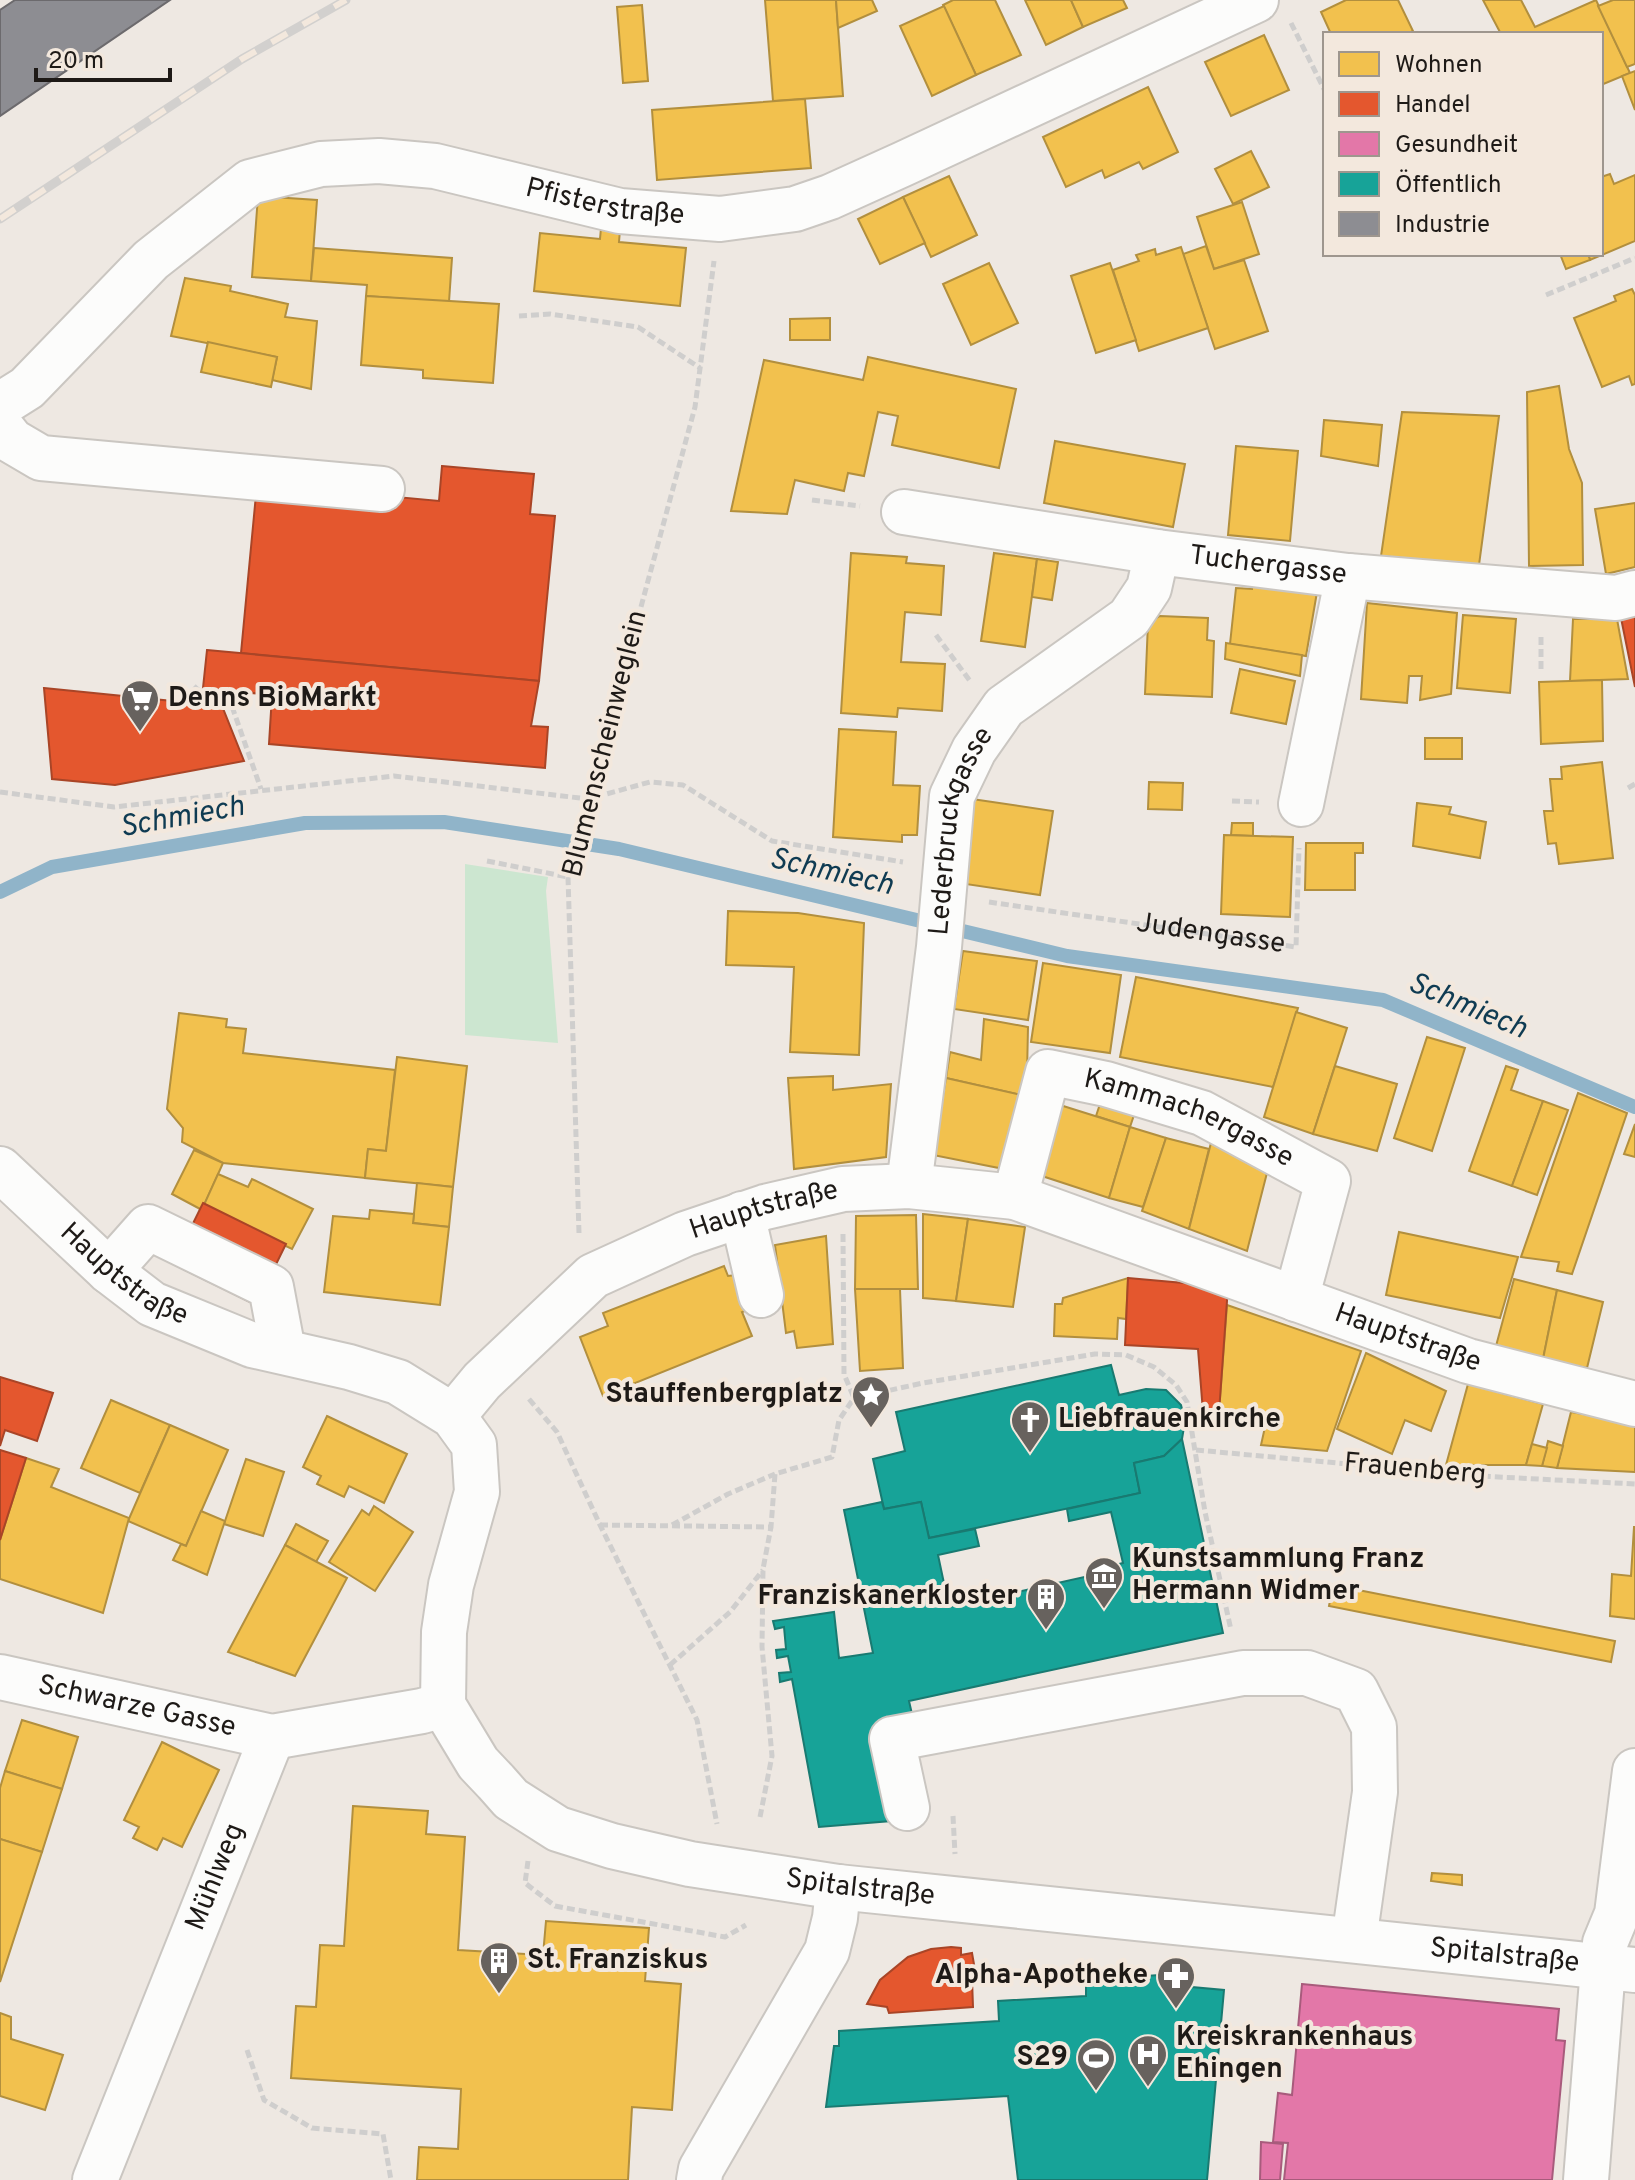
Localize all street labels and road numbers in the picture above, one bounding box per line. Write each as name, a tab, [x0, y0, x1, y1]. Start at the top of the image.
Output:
street label: Pfisterstraße	[522, 171, 686, 234]
street label: Tuchergasse	[1187, 538, 1349, 594]
street label: Blumenscheinweglein	[555, 607, 657, 881]
street label: Lederbruckgasse	[922, 720, 1002, 937]
street label: Judengasse	[1134, 906, 1287, 963]
street label: Kammachergasse	[1080, 1062, 1300, 1177]
street label: Hauptstraße	[685, 1173, 842, 1249]
street label: Hauptstraße	[51, 1216, 193, 1335]
street label: Hauptstraße	[1329, 1296, 1484, 1382]
street label: Frauenberg	[1342, 1446, 1488, 1494]
street label: Schwarze Gasse	[34, 1668, 239, 1746]
street label: Mühlweg	[178, 1818, 254, 1936]
street label: Spitalstraße	[783, 1861, 937, 1915]
street label: Spitalstraße	[1428, 1931, 1581, 1982]

